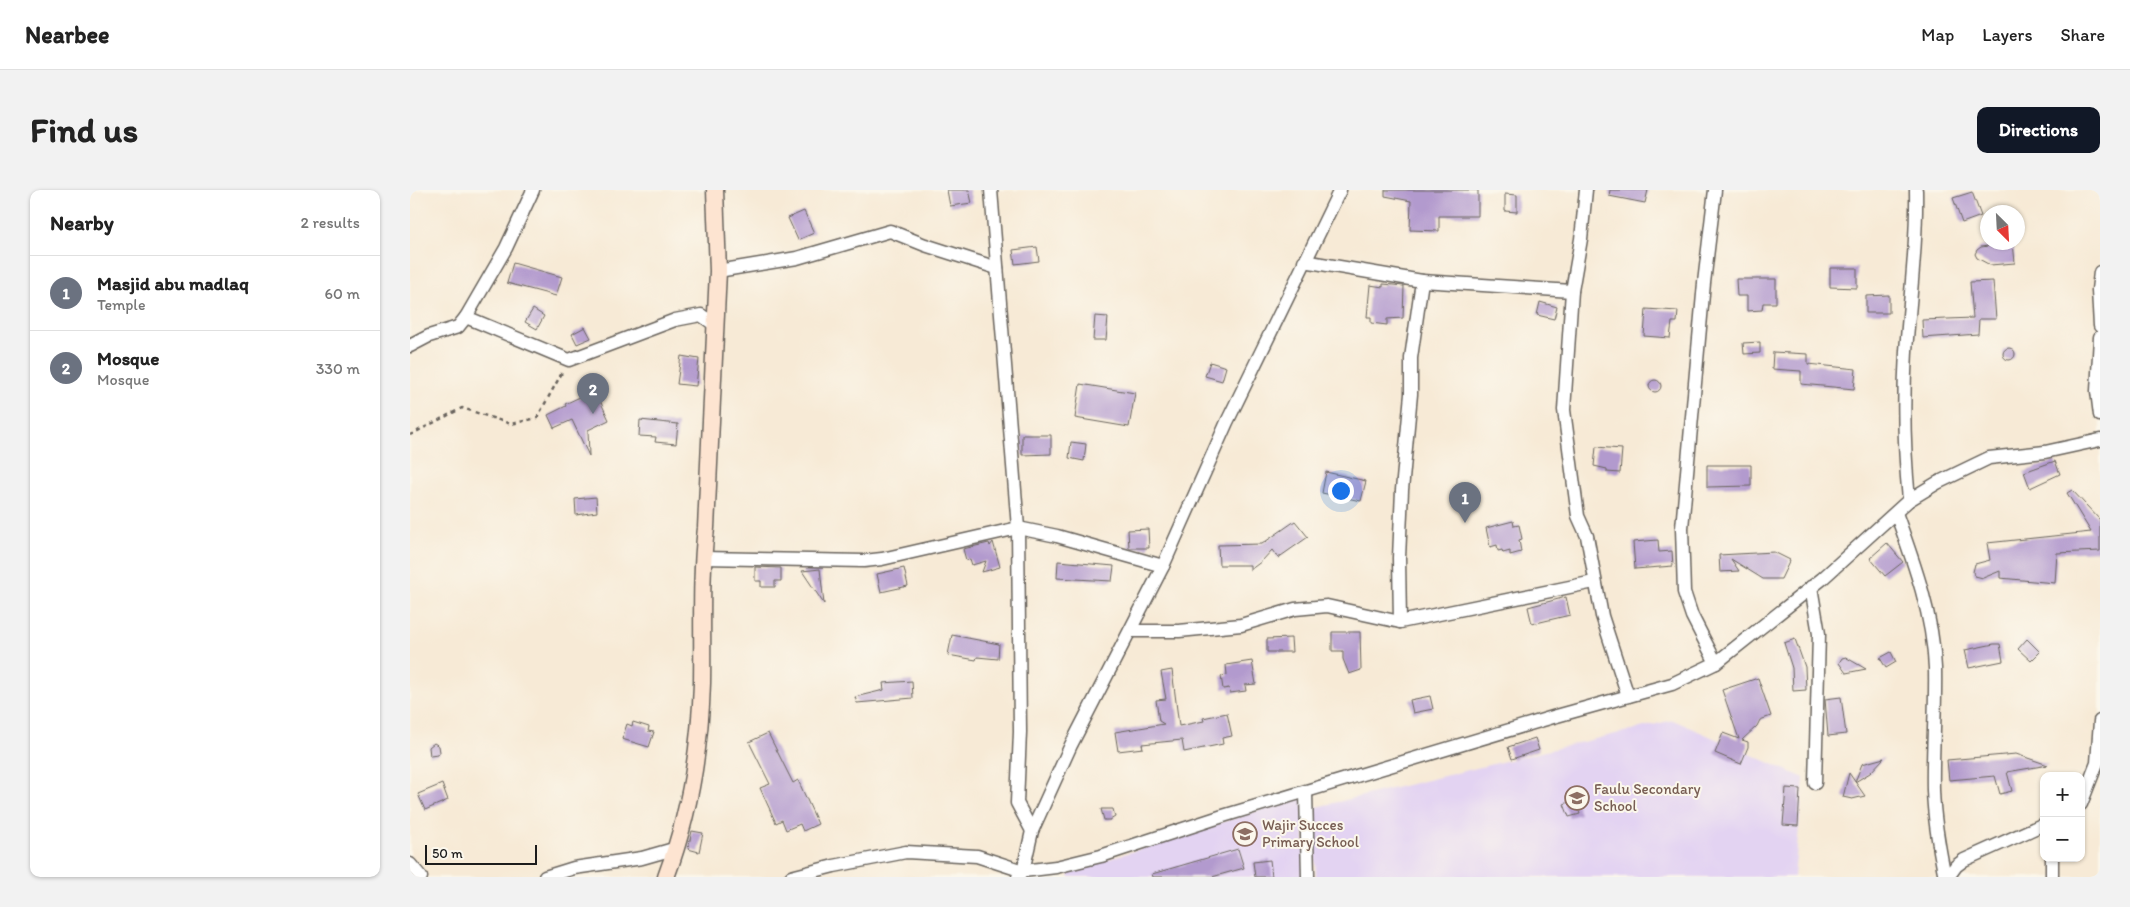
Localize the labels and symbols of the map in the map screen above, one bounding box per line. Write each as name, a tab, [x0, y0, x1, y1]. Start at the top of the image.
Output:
north arrow	[1980, 205, 2025, 250]
pin: 2	[577, 373, 609, 414]
your location	[1328, 478, 1354, 504]
pin: 1	[1449, 482, 1481, 523]
place label: Faulu Secondary School	[1594, 780, 1701, 815]
school or university icon: Faulu Secondary School	[1564, 785, 1590, 811]
place label: Wajir Succes Primary School	[1262, 816, 1360, 851]
school or university icon: Wajir Succes Primary School	[1232, 821, 1258, 847]
scale bar	[425, 842, 538, 865]

